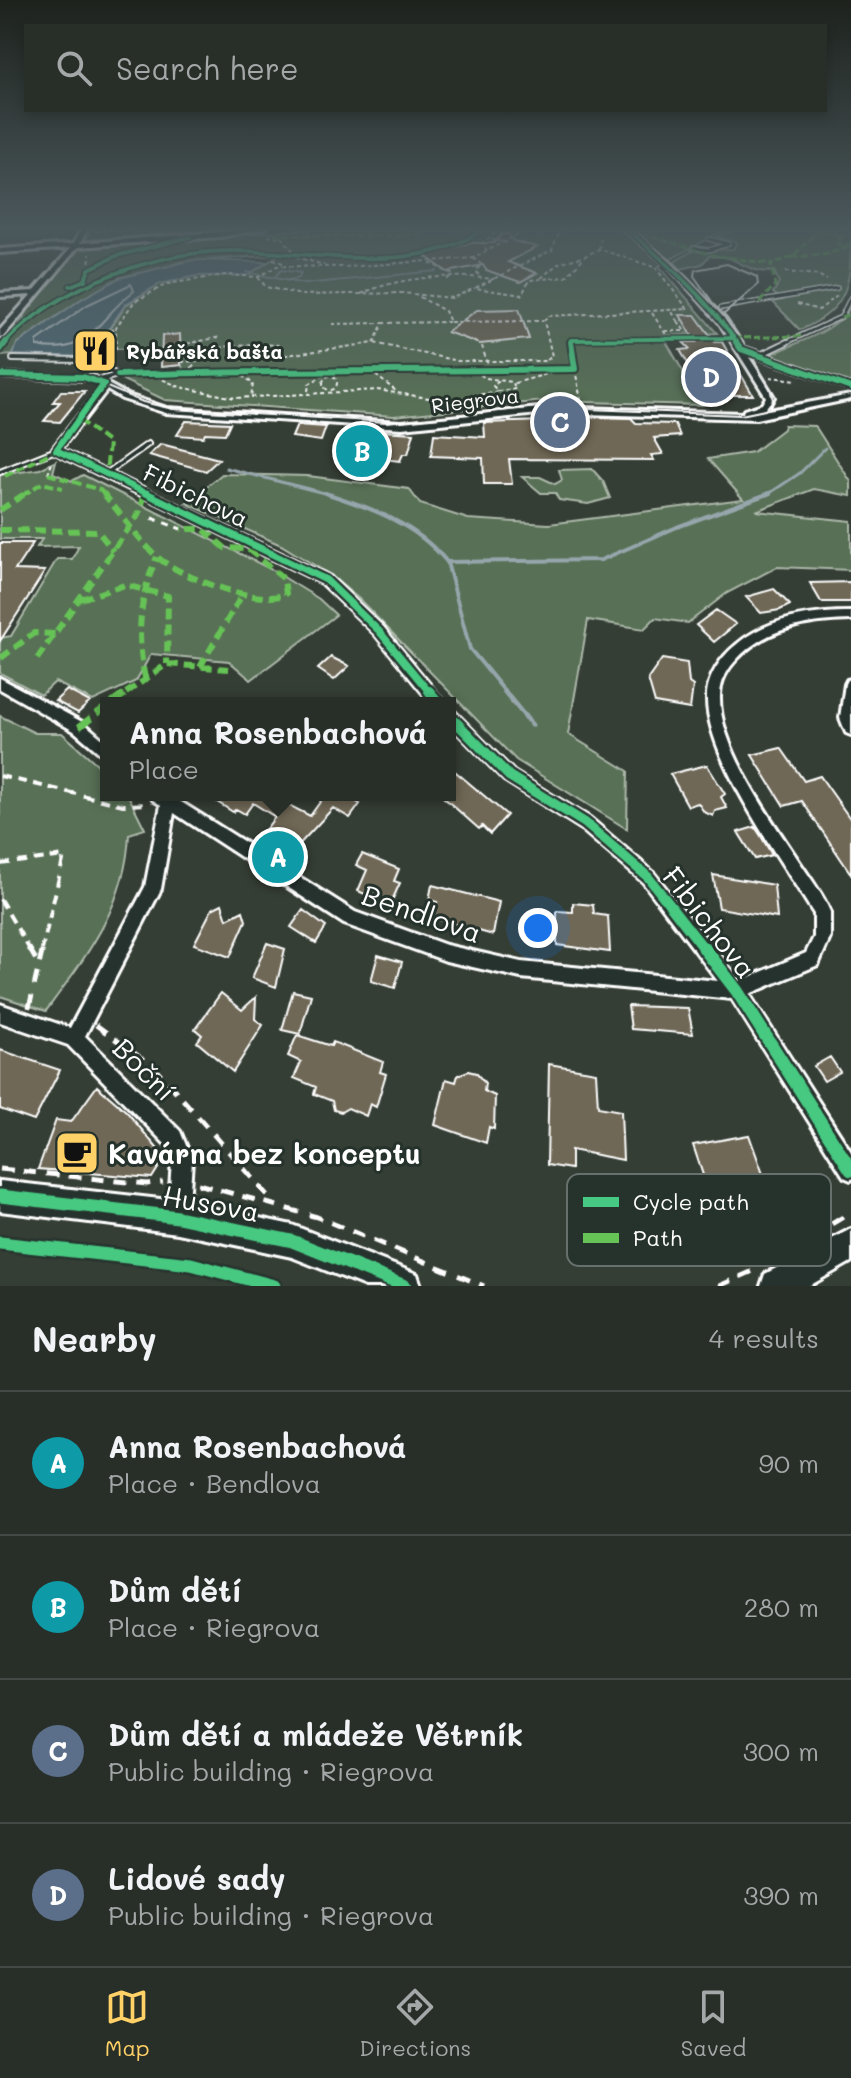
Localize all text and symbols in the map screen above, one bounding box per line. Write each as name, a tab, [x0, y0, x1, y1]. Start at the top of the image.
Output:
search box	[24, 24, 827, 112]
icon: search	[52, 46, 96, 90]
text: Search here	[116, 48, 299, 88]
restaurant icon: Rybářská bašta	[71, 327, 119, 375]
place label: Rybářská bašta	[126, 338, 283, 364]
pin: D	[685, 347, 737, 407]
street label: Riegrova	[430, 382, 520, 418]
pin: C	[534, 392, 586, 452]
pin: B	[336, 421, 388, 481]
street label: Fibichova	[138, 456, 254, 534]
popup	[100, 697, 456, 801]
text: Anna Rosenbachová	[129, 712, 427, 752]
text: Place	[129, 752, 199, 786]
pin: A	[252, 827, 304, 887]
street label: Fibichova	[655, 859, 765, 985]
street label: Bendlova	[358, 876, 486, 950]
your location	[518, 908, 558, 948]
street label: Boční	[106, 1030, 184, 1108]
cafe icon: Kavárna bez konceptu	[53, 1129, 101, 1177]
place label: Kavárna bez konceptu	[108, 1135, 421, 1171]
legend	[567, 1174, 831, 1266]
street label: Husova	[160, 1177, 262, 1229]
text: Cycle path	[633, 1187, 749, 1216]
text: Path	[633, 1223, 682, 1252]
text: Nearby	[32, 1316, 157, 1361]
text: 4 results	[709, 1321, 819, 1355]
text: Anna Rosenbachová	[108, 1426, 406, 1466]
text: A	[49, 1446, 67, 1480]
text: 90 m	[759, 1446, 819, 1480]
text: Place · Bendlova	[108, 1466, 321, 1500]
text: Dům dětí	[108, 1570, 242, 1610]
text: B	[49, 1590, 67, 1624]
text: 280 m	[744, 1590, 819, 1624]
text: Place · Riegrova	[108, 1610, 320, 1644]
text: Dům dětí a mládeže Větrník	[108, 1714, 523, 1754]
text: C	[48, 1734, 68, 1768]
text: 300 m	[743, 1734, 819, 1768]
text: Public building · Riegrova	[108, 1754, 434, 1788]
text: Lidové sady	[108, 1858, 286, 1898]
text: D	[49, 1878, 67, 1912]
text: 390 m	[743, 1878, 819, 1912]
text: Public building · Riegrova	[108, 1898, 434, 1932]
tab: Map	[105, 1985, 150, 2062]
tab: Directions	[359, 1985, 471, 2062]
tab: Saved	[681, 1985, 746, 2062]

